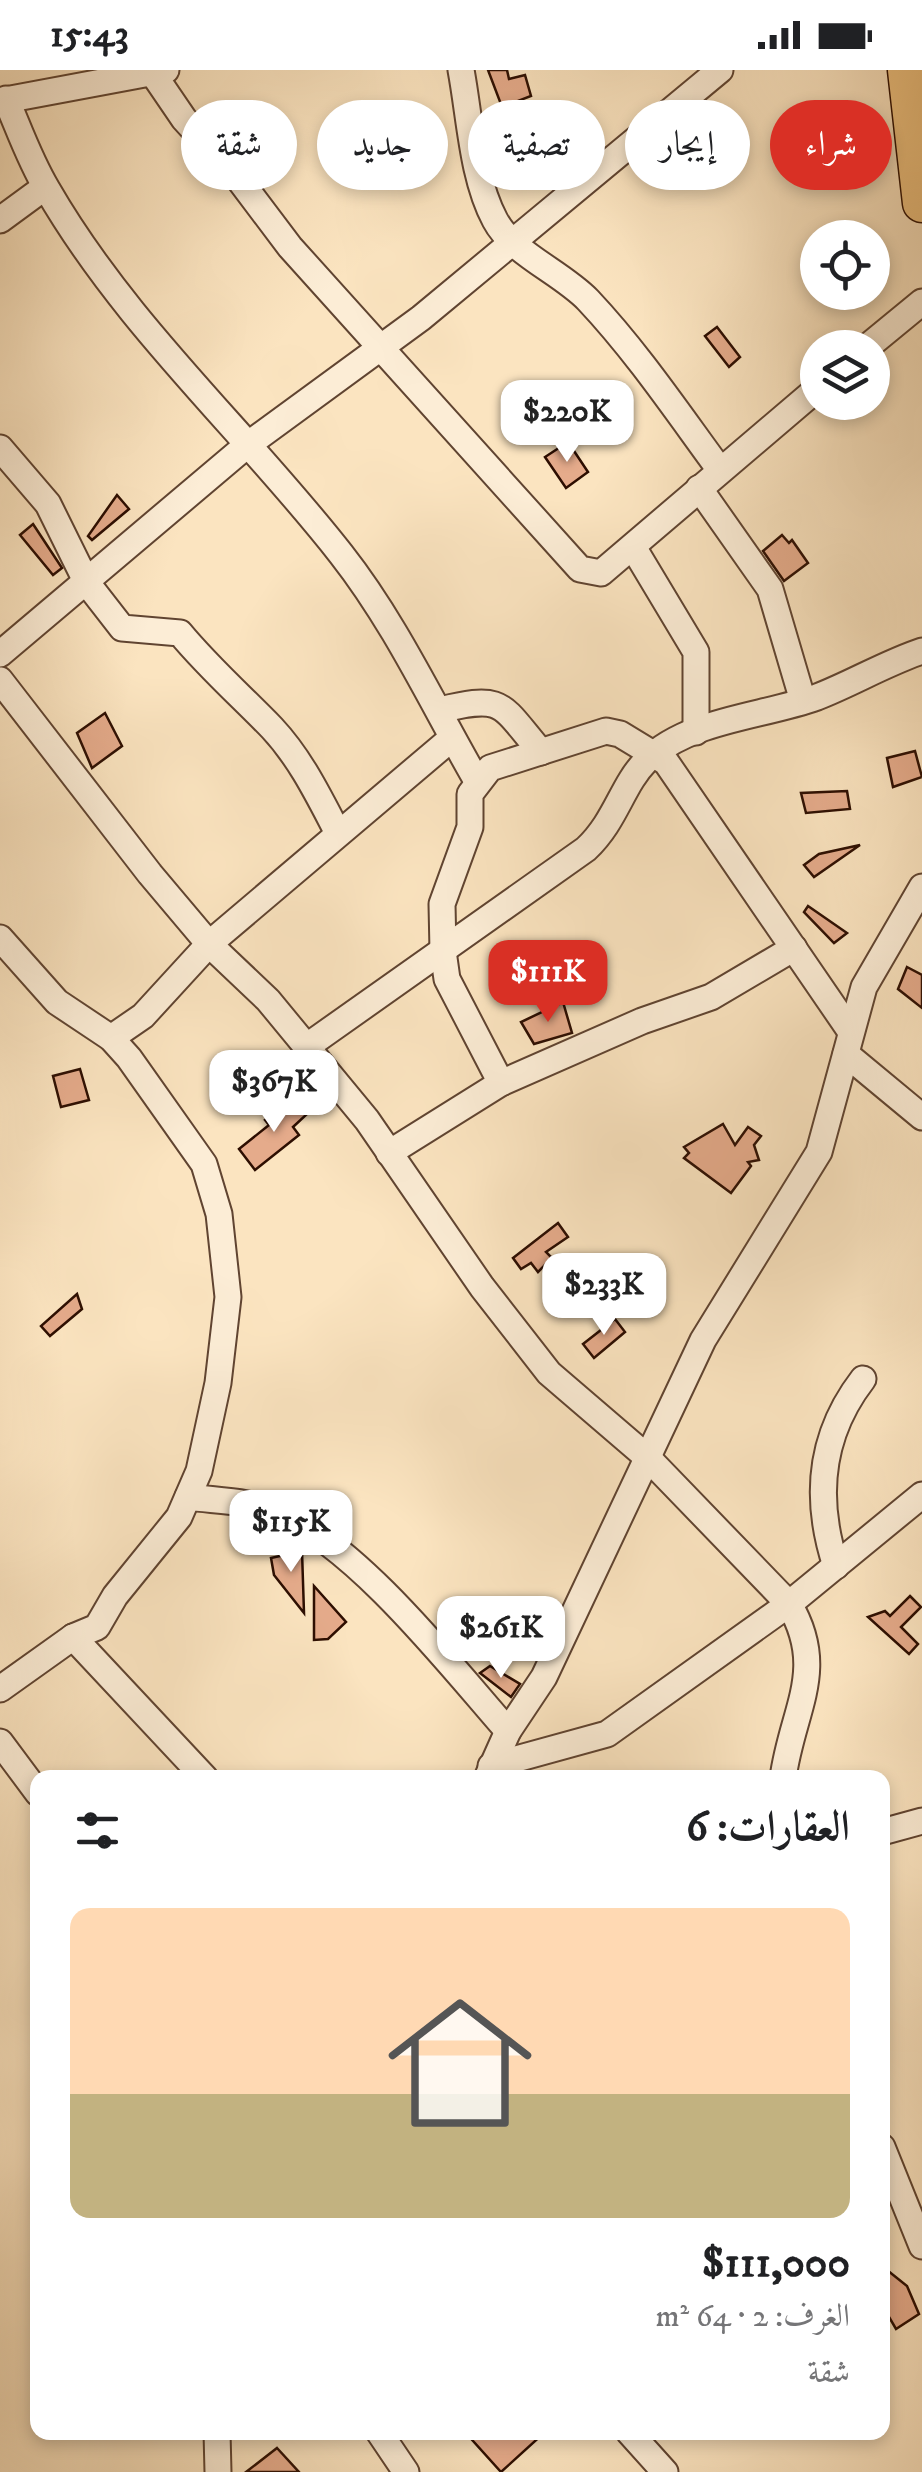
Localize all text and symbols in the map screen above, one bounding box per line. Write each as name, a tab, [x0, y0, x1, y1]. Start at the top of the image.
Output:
text: 15:43	[50, 11, 129, 59]
chip: شقة	[181, 100, 297, 190]
chip: جديد	[317, 100, 448, 190]
chip: تصفية	[468, 100, 605, 190]
chip: إيجار	[625, 100, 750, 190]
chip: شراء	[770, 100, 892, 190]
map controls	[800, 220, 890, 420]
button: locate	[800, 220, 890, 310]
button: layers	[800, 330, 890, 420]
pin: $220K	[497, 380, 637, 465]
text: $220K	[523, 392, 611, 432]
pin: $111K	[478, 940, 618, 1025]
text: $111K	[510, 952, 586, 992]
pin: $367K	[204, 1050, 344, 1135]
text: $367K	[231, 1062, 317, 1102]
pin: $233K	[534, 1253, 674, 1338]
text: $233K	[564, 1265, 644, 1305]
pin: $115K	[221, 1490, 361, 1575]
text: $115K	[251, 1502, 331, 1542]
pin: $261K	[431, 1596, 571, 1681]
text: $261K	[459, 1608, 543, 1648]
text: العقارات: 6	[686, 1802, 850, 1854]
icon: filters	[70, 1803, 125, 1858]
icon: home	[370, 1973, 550, 2153]
text: $111,000	[702, 2238, 850, 2290]
text: الغرف: 2 · 64 m²	[656, 2297, 850, 2337]
text: شقة	[808, 2353, 850, 2393]

